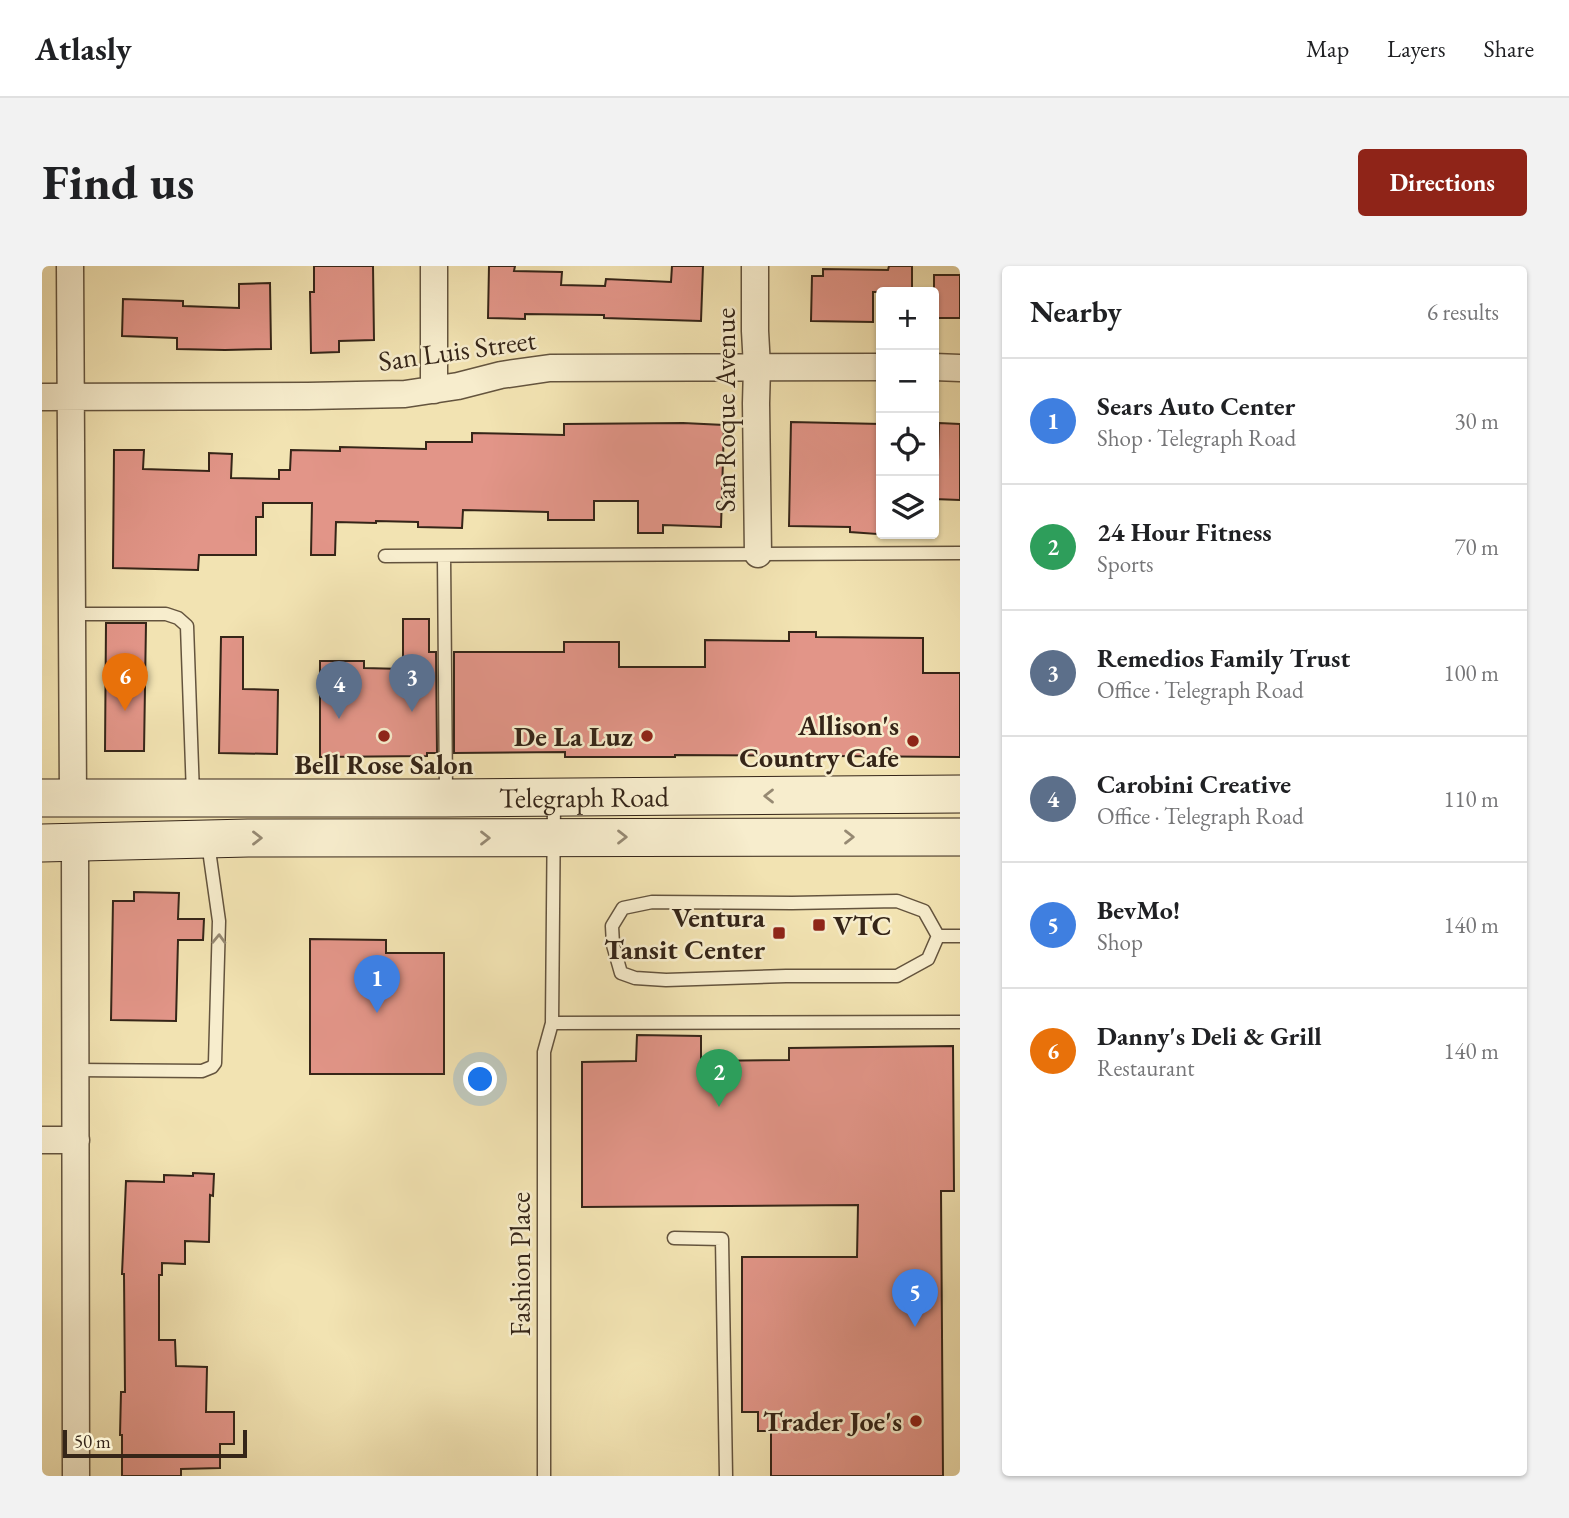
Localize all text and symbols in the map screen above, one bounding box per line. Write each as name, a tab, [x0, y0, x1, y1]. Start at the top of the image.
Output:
text: Atlasly	[35, 27, 132, 70]
text: Map	[1306, 33, 1349, 64]
text: Layers	[1387, 33, 1446, 64]
text: Share	[1484, 33, 1534, 64]
button: Directions	[1358, 149, 1527, 216]
text: Find us	[42, 150, 194, 214]
map controls	[876, 287, 939, 539]
button: +	[876, 287, 939, 350]
text: Nearby	[1030, 292, 1122, 331]
text: 6 results	[1427, 297, 1499, 327]
street label: San Roque Avenue	[707, 308, 743, 512]
street label: San Luis Street	[376, 321, 538, 379]
button: −	[876, 350, 939, 413]
text: Sears Auto Center	[1097, 389, 1295, 423]
text: 1	[1047, 406, 1059, 436]
text: 30 m	[1454, 406, 1499, 436]
button: locate	[876, 413, 939, 476]
text: Shop · Telegraph Road	[1097, 423, 1296, 453]
button: layers	[876, 476, 939, 539]
text: 24 Hour Fitness	[1097, 515, 1272, 549]
text: 2	[1047, 532, 1059, 562]
text: 70 m	[1454, 532, 1499, 562]
text: Sports	[1097, 549, 1153, 579]
text: Remedios Family Trust	[1097, 641, 1350, 675]
pin: 6	[102, 653, 148, 711]
pin: 3	[389, 654, 435, 712]
text: 3	[1047, 658, 1059, 688]
text: 100 m	[1443, 658, 1499, 688]
pin: 4	[316, 661, 362, 719]
text: Office · Telegraph Road	[1097, 675, 1304, 705]
place label: Allison's Country Cafe	[739, 707, 899, 775]
place label: De La Luz	[514, 718, 633, 754]
marker: Bell Rose Salon	[376, 728, 392, 744]
marker: De La Luz	[639, 728, 655, 744]
marker: Allison's Country Cafe	[905, 733, 921, 749]
place label: Bell Rose Salon	[294, 746, 474, 782]
text: Carobini Creative	[1097, 767, 1291, 801]
street label: Telegraph Road	[499, 778, 670, 816]
text: 4	[1047, 784, 1059, 814]
text: 110 m	[1443, 784, 1499, 814]
one-way arrow	[764, 788, 775, 803]
text: Office · Telegraph Road	[1097, 801, 1304, 831]
one-way arrow	[617, 829, 627, 845]
one-way arrow	[844, 829, 855, 845]
one-way arrow	[252, 830, 263, 846]
one-way arrow	[480, 830, 490, 846]
text: BevMo!	[1097, 893, 1180, 927]
place label: Ventura Tansit Center	[604, 899, 766, 967]
place label: VTC	[833, 907, 892, 943]
text: 5	[1047, 910, 1059, 940]
text: 140 m	[1443, 910, 1499, 940]
marker: VTC	[811, 917, 827, 933]
marker: Ventura Tansit Center	[771, 925, 787, 941]
text: Shop	[1097, 927, 1143, 957]
one-way arrow	[211, 933, 226, 944]
pin: 1	[354, 955, 400, 1013]
text: Danny's Deli & Grill	[1097, 1019, 1322, 1053]
text: 6	[1047, 1036, 1059, 1066]
text: 140 m	[1443, 1036, 1499, 1066]
pin: 2	[696, 1049, 742, 1107]
text: Restaurant	[1097, 1053, 1195, 1083]
your location	[463, 1062, 497, 1096]
street label: Fashion Place	[502, 1192, 538, 1336]
pin: 5	[892, 1269, 938, 1327]
place label: Trader Joe's	[763, 1403, 902, 1439]
marker: Trader Joe's	[908, 1413, 924, 1429]
scale bar	[63, 1427, 247, 1459]
text: 50 m	[74, 1429, 111, 1454]

